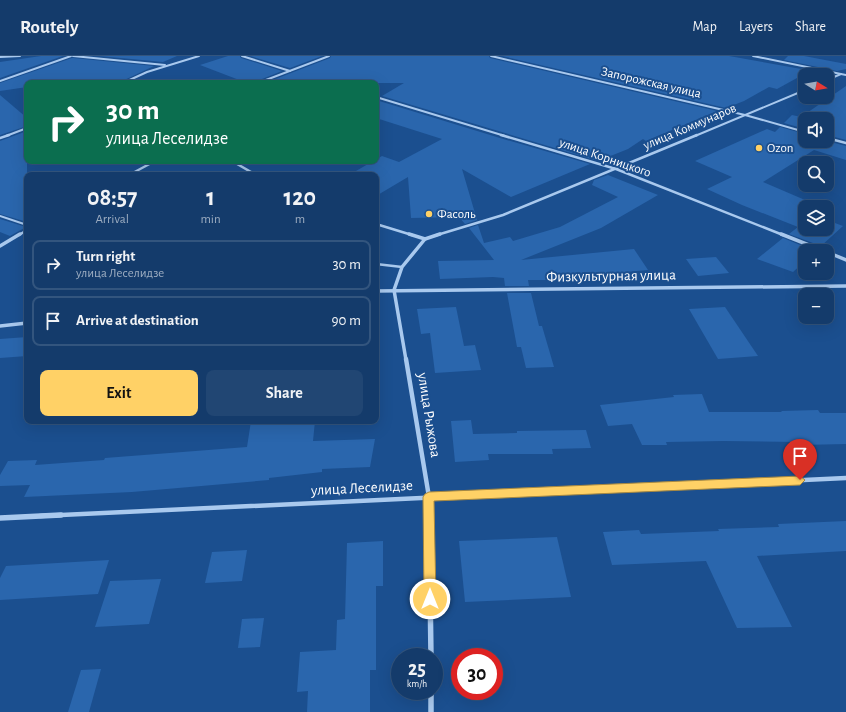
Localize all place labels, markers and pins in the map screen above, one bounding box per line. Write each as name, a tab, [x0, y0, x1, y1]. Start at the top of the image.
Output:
place label: Ozon	[767, 142, 793, 155]
marker: Ozon	[754, 143, 764, 153]
place label: Фасоль	[437, 208, 476, 221]
marker: Фасоль	[424, 209, 434, 219]
pin	[783, 439, 817, 480]

